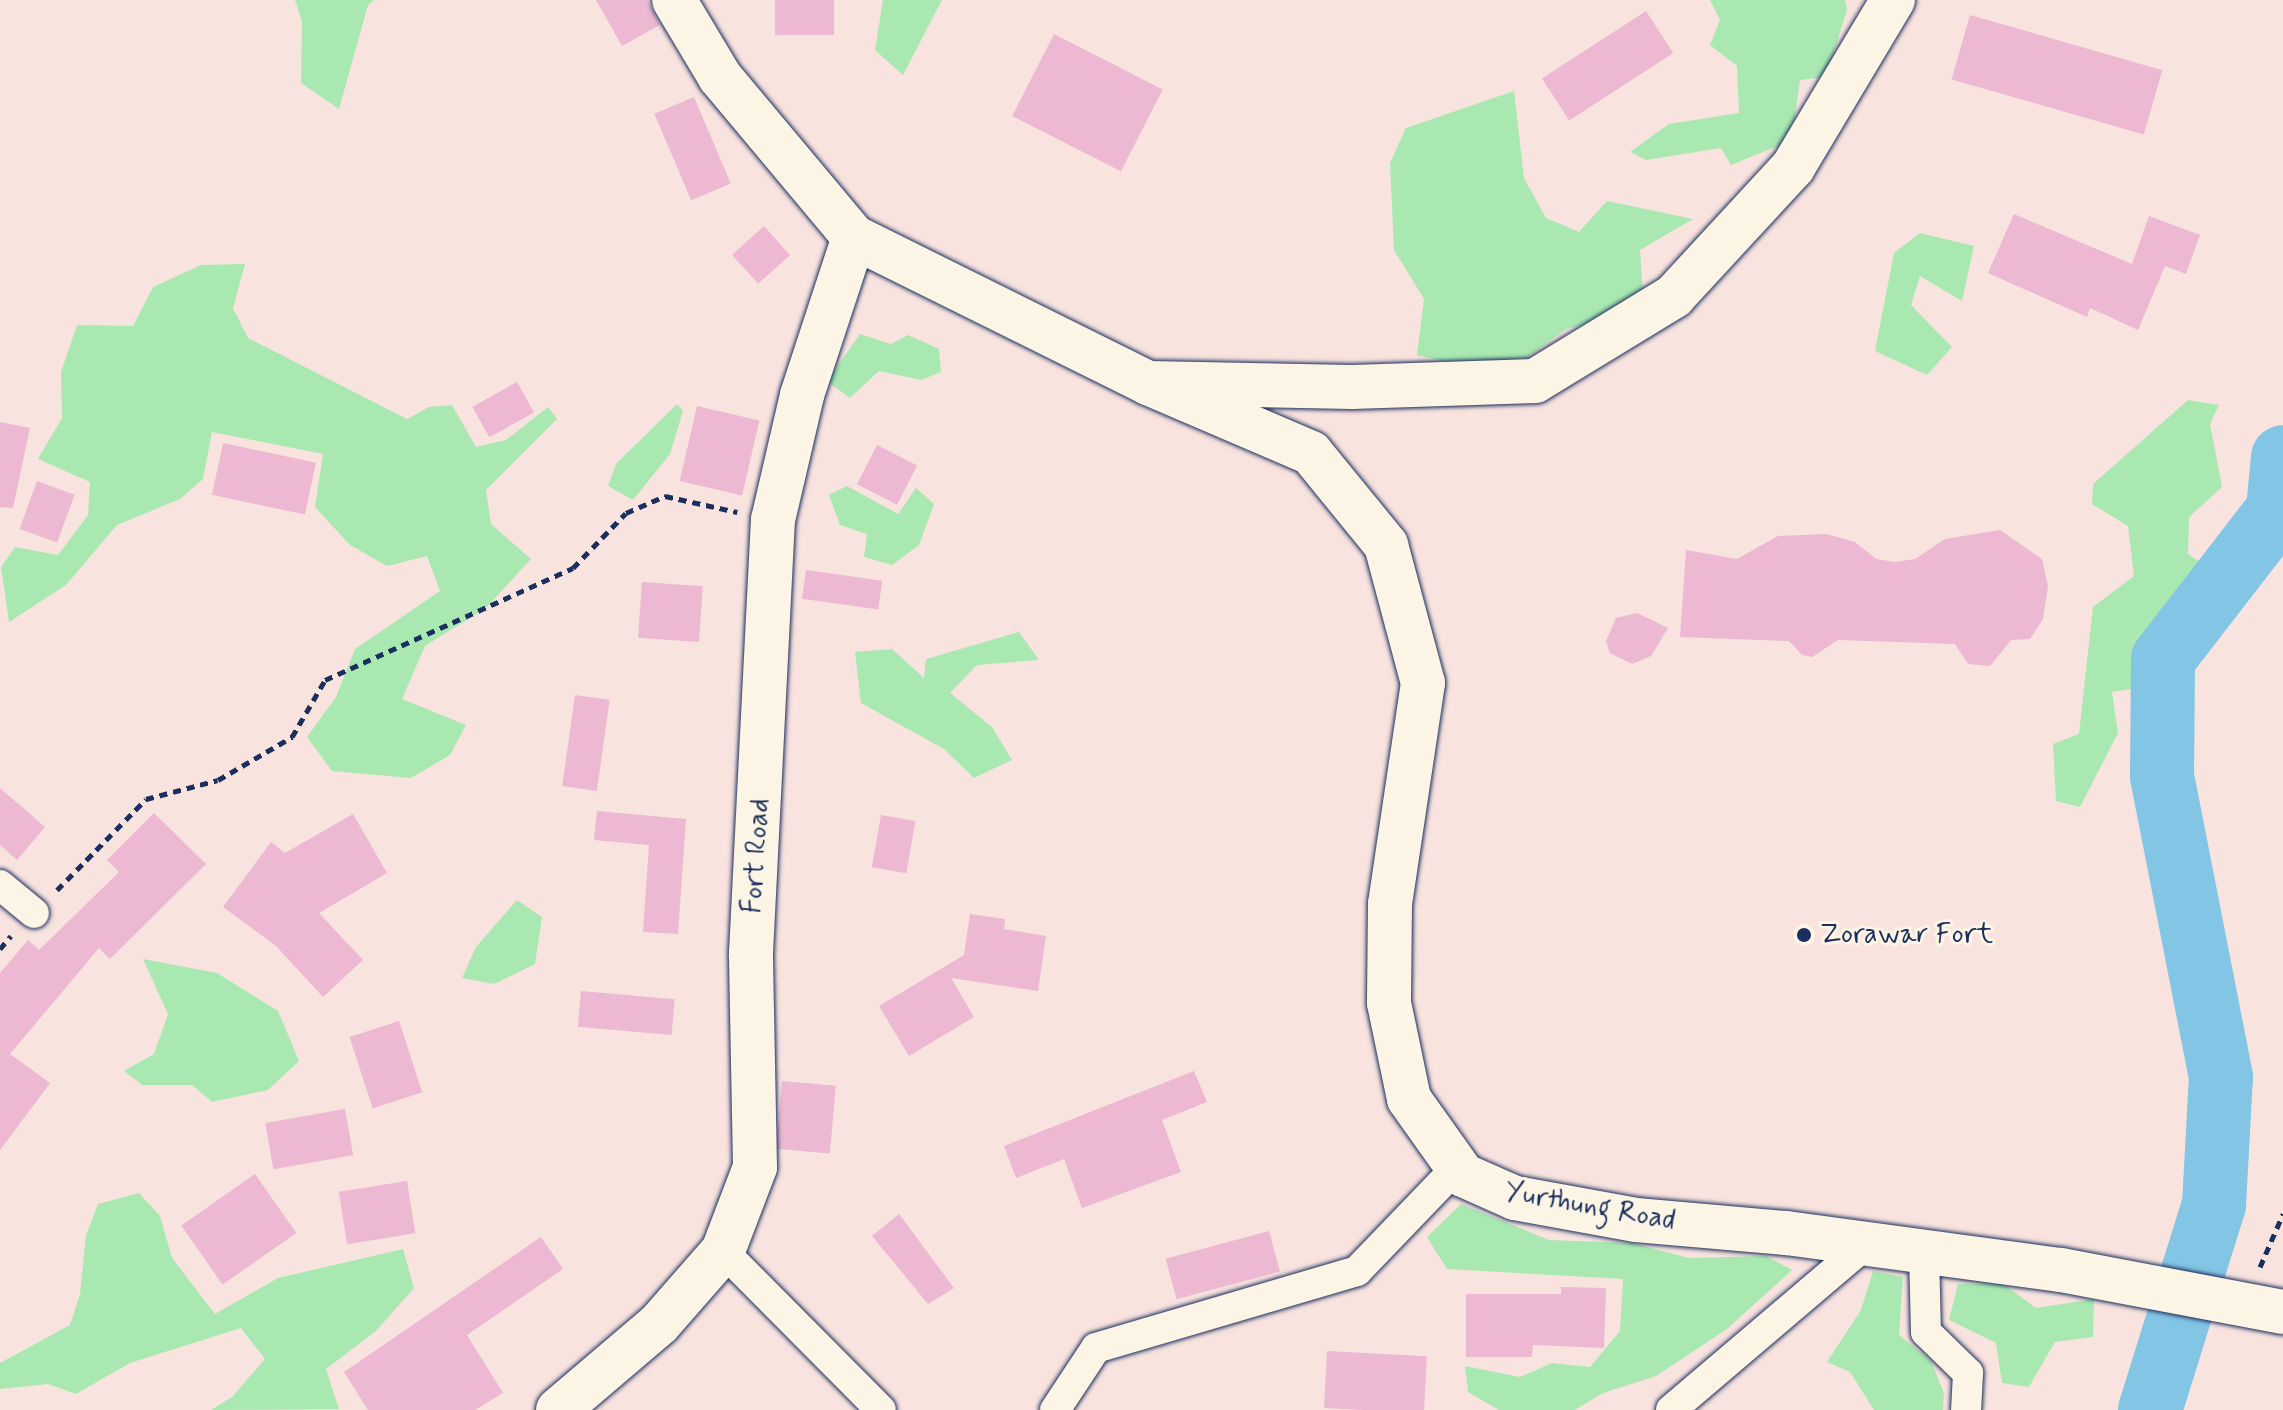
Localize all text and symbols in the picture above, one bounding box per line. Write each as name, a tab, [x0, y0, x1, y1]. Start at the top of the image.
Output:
street label: Fort Road	[736, 797, 778, 915]
place label: Zorawar Fort	[1820, 918, 1987, 952]
marker: Zorawar Fort	[1795, 926, 1813, 944]
street label: Yurthung Road	[1503, 1176, 1677, 1238]

